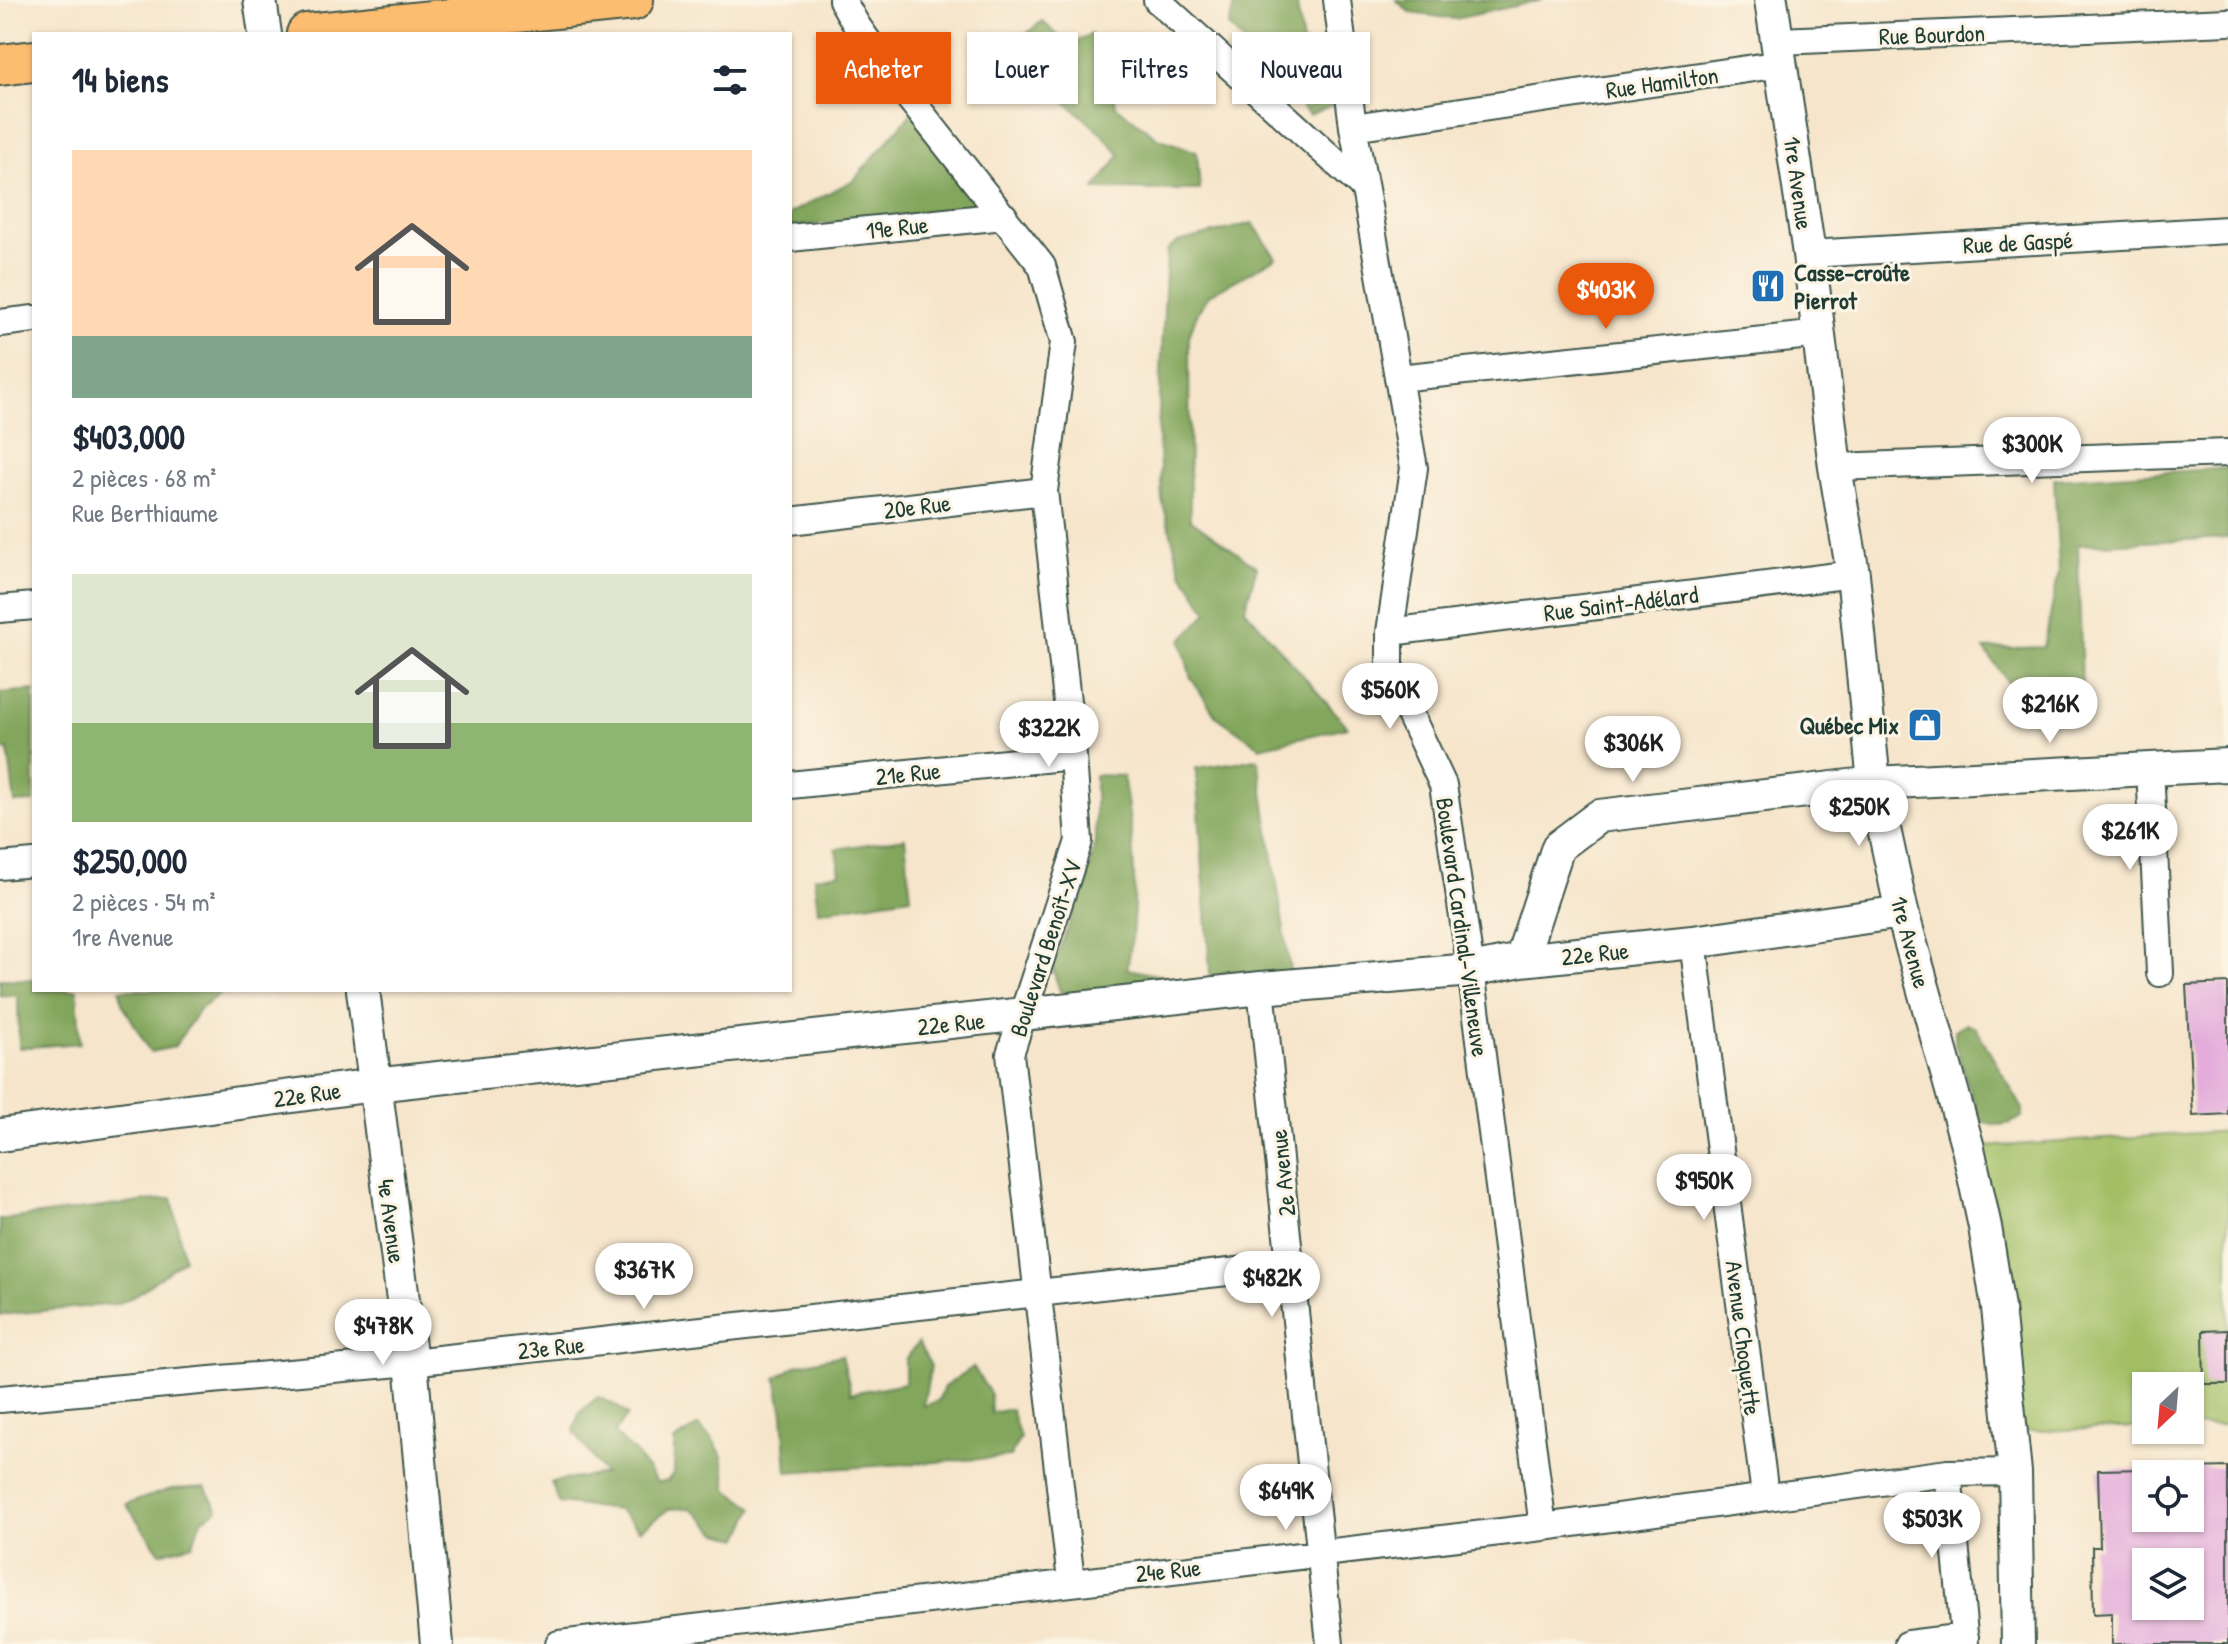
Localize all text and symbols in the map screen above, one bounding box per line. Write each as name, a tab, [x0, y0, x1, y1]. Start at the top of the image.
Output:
street label: Rue Bourdon	[1878, 16, 1986, 52]
chip: Acheter	[816, 32, 951, 104]
chip: Louer	[967, 32, 1078, 104]
chip: Filtres	[1094, 32, 1216, 104]
chip: Nouveau	[1232, 32, 1370, 104]
text: 14 biens	[72, 57, 169, 103]
icon: filters	[708, 58, 752, 102]
street label: Rue Hamilton	[1604, 58, 1720, 106]
street label: 1re Avenue	[1777, 134, 1821, 232]
icon: home	[340, 202, 484, 346]
street label: 19e Rue	[864, 208, 930, 246]
street label: Rue de Gaspé	[1962, 223, 2074, 261]
place label: Casse-croûte Pierrot	[1794, 256, 1910, 316]
pin: $403K	[1550, 263, 1662, 331]
restaurant icon: Casse-croûte Pierrot	[1749, 267, 1787, 305]
text: $403K	[1576, 271, 1636, 306]
text: $403,000	[72, 414, 185, 460]
pin: $300K	[1976, 417, 2088, 485]
text: $300K	[2001, 425, 2063, 460]
text: 2 pièces · 68 m²	[72, 460, 216, 495]
street label: 20e Rue	[882, 486, 953, 526]
text: Rue Berthiaume	[72, 495, 218, 530]
street label: Rue Saint-Adélard	[1542, 578, 1700, 628]
icon: home	[340, 626, 484, 770]
pin: $560K	[1334, 663, 1446, 731]
text: $560K	[1360, 671, 1420, 706]
pin: $216K	[1994, 677, 2106, 745]
text: $216K	[2021, 685, 2079, 720]
pin: $322K	[993, 701, 1105, 769]
shop icon: Québec Mix	[1906, 706, 1944, 744]
text: $322K	[1018, 709, 1080, 744]
place label: Québec Mix	[1799, 709, 1899, 741]
pin: $306K	[1577, 716, 1689, 784]
text: $306K	[1603, 724, 1663, 759]
street label: 21e Rue	[874, 754, 942, 792]
pin: $250K	[1803, 780, 1915, 848]
text: $250K	[1828, 788, 1890, 823]
street label: Boulevard Cardinal-Villeneuve	[1429, 795, 1497, 1059]
pin: $261K	[2074, 804, 2186, 872]
text: $261K	[2101, 812, 2159, 847]
text: $250,000	[72, 838, 187, 884]
street label: Boulevard Benoît-XV	[1001, 855, 1089, 1040]
text: 2 pièces · 54 m²	[72, 884, 215, 919]
street label: 1re Avenue	[1883, 893, 1939, 992]
text: 1re Avenue	[72, 919, 174, 954]
street label: 22e Rue	[1560, 934, 1631, 972]
street label: 22e Rue	[916, 1004, 987, 1042]
street label: 22e Rue	[271, 1073, 343, 1115]
street label: 2e Avenue	[1261, 1128, 1302, 1218]
pin: $950K	[1648, 1154, 1760, 1222]
text: $950K	[1675, 1162, 1733, 1197]
street label: 4e Avenue	[370, 1177, 414, 1266]
pin: $367K	[588, 1243, 700, 1311]
text: $367K	[613, 1251, 675, 1286]
pin: $482K	[1216, 1251, 1328, 1319]
text: $482K	[1242, 1259, 1302, 1294]
street label: Avenue Choquette	[1719, 1259, 1769, 1418]
pin: $478K	[327, 1299, 439, 1367]
text: $478K	[353, 1307, 413, 1342]
street label: 23e Rue	[516, 1328, 586, 1366]
north arrow	[2132, 1372, 2204, 1444]
map controls	[2132, 1372, 2204, 1620]
button: locate	[2132, 1460, 2204, 1532]
pin: $649K	[1230, 1464, 1342, 1532]
text: $649K	[1258, 1472, 1314, 1507]
pin: $503K	[1876, 1492, 1988, 1560]
text: $503K	[1901, 1500, 1963, 1535]
button: layers	[2132, 1548, 2204, 1620]
street label: 24e Rue	[1134, 1551, 1203, 1589]

